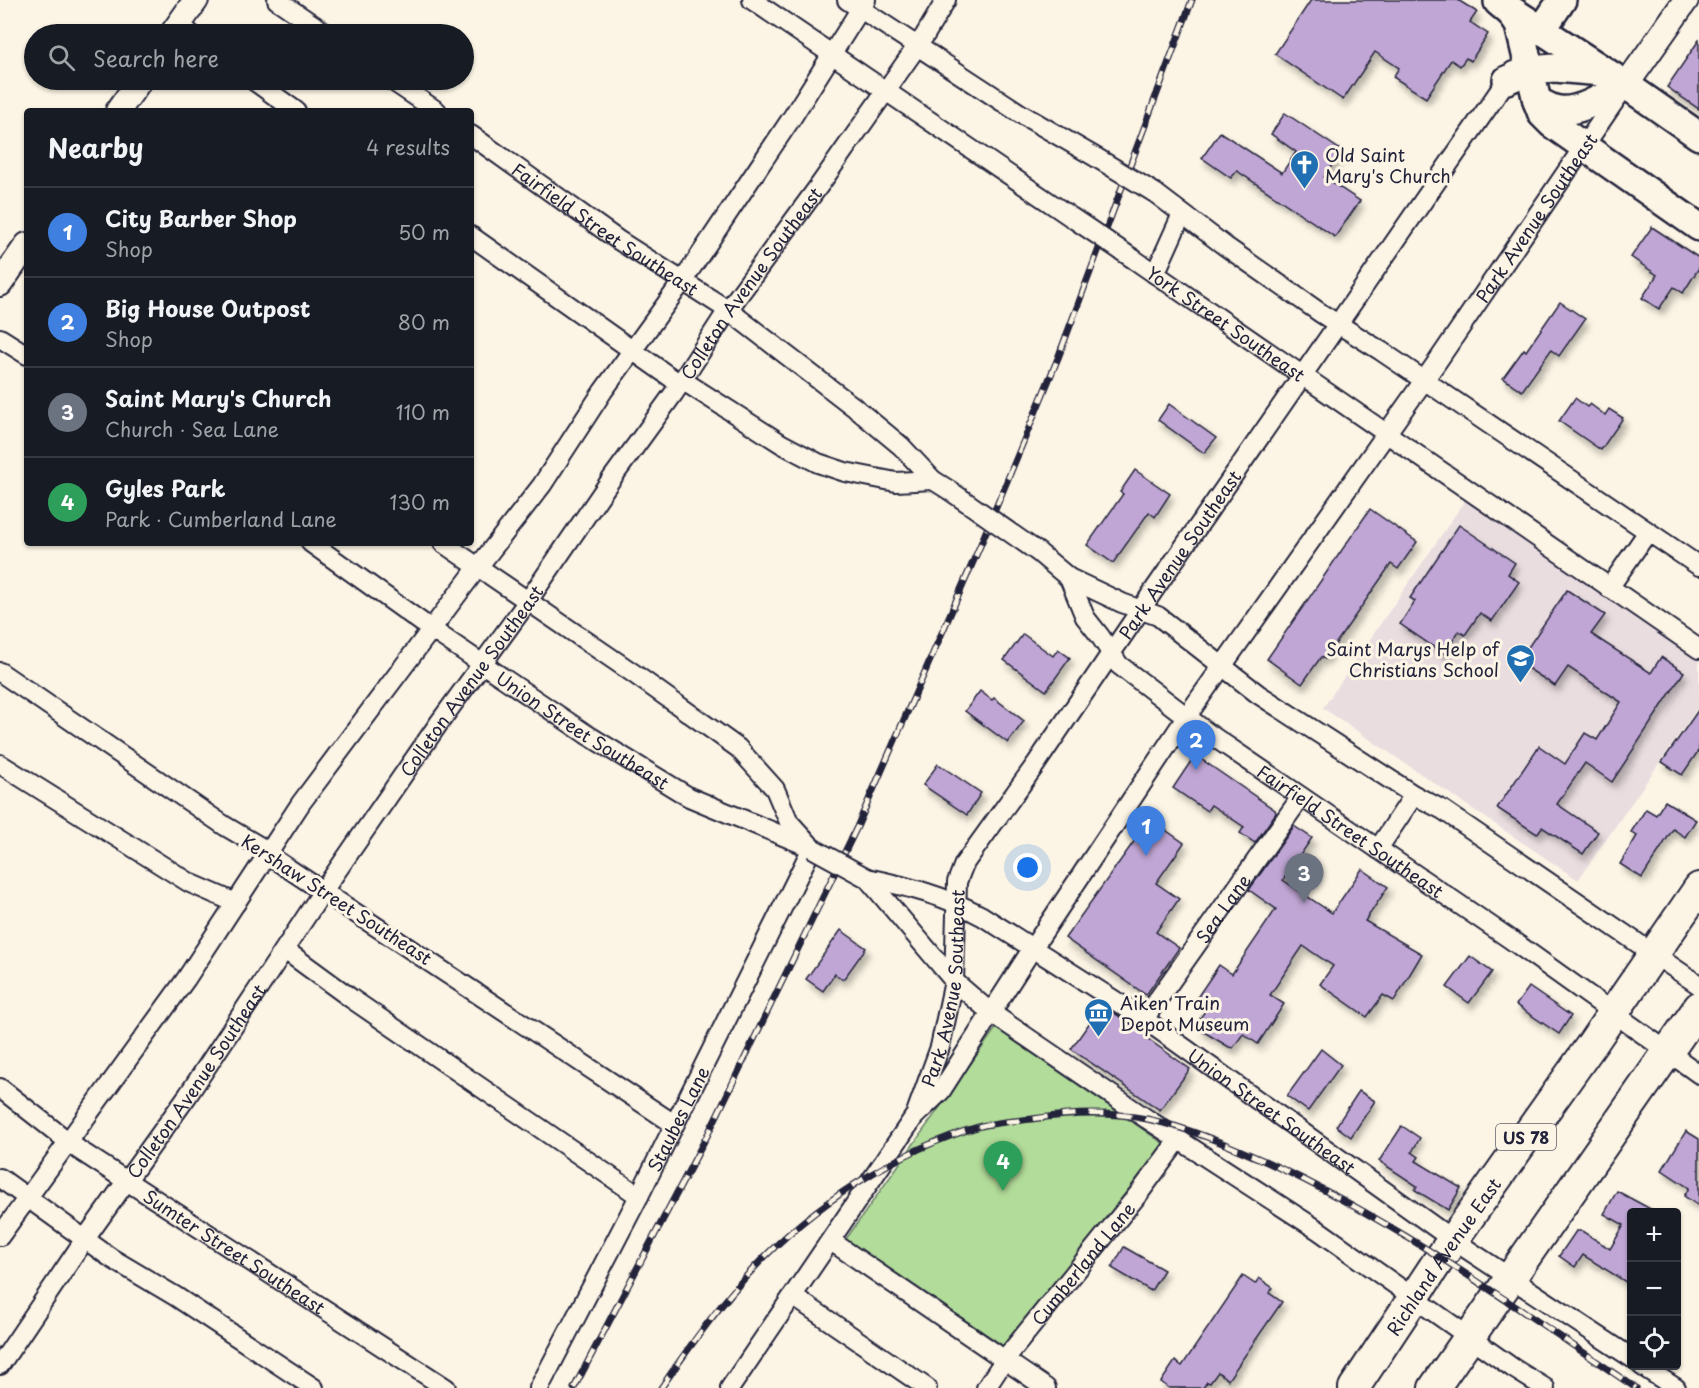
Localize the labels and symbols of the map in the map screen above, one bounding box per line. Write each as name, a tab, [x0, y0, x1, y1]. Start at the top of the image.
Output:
street label: Park Avenue Southeast	[1468, 127, 1603, 308]
place label: Old Saint Mary's Church	[1325, 141, 1451, 189]
church icon: Old Saint Mary's Church	[1288, 148, 1320, 190]
street label: Fairfield Street Southeast	[507, 155, 704, 302]
street label: Colleton Avenue Southeast	[673, 181, 828, 385]
street label: York Street Southeast	[1142, 259, 1311, 387]
street label: Park Avenue Southeast	[1111, 464, 1247, 644]
street label: Colleton Avenue Southeast	[393, 579, 549, 782]
place label: Saint Marys Help of Christians School	[1326, 635, 1501, 683]
school or university icon: Saint Marys Help of Christians School	[1504, 642, 1536, 684]
street label: Union Street Southeast	[491, 664, 675, 795]
pin: 2	[1176, 720, 1216, 770]
street label: Fairfield Street Southeast	[1252, 757, 1450, 904]
pin: 1	[1126, 806, 1166, 856]
street label: Kershaw Street Southeast	[236, 827, 438, 971]
your location	[1013, 853, 1042, 882]
pin: 3	[1284, 854, 1324, 903]
street label: Sea Lane	[1189, 868, 1256, 948]
street label: Park Avenue Southeast	[913, 889, 970, 1090]
street label: Colleton Avenue Southeast	[119, 978, 272, 1184]
place label: Aiken Train Depot Museum	[1120, 989, 1249, 1037]
museum icon: Aiken Train Depot Museum	[1083, 996, 1115, 1038]
street label: Union Street Southeast	[1182, 1041, 1362, 1180]
street label: Staubes Lane	[640, 1061, 715, 1176]
road number: US 78	[1496, 1124, 1556, 1150]
pin: 4	[984, 1142, 1022, 1191]
street label: Richland Avenue East	[1379, 1172, 1507, 1341]
street label: Sumter Street Southeast	[139, 1182, 331, 1320]
street label: Cumberland Lane	[1024, 1196, 1141, 1331]

